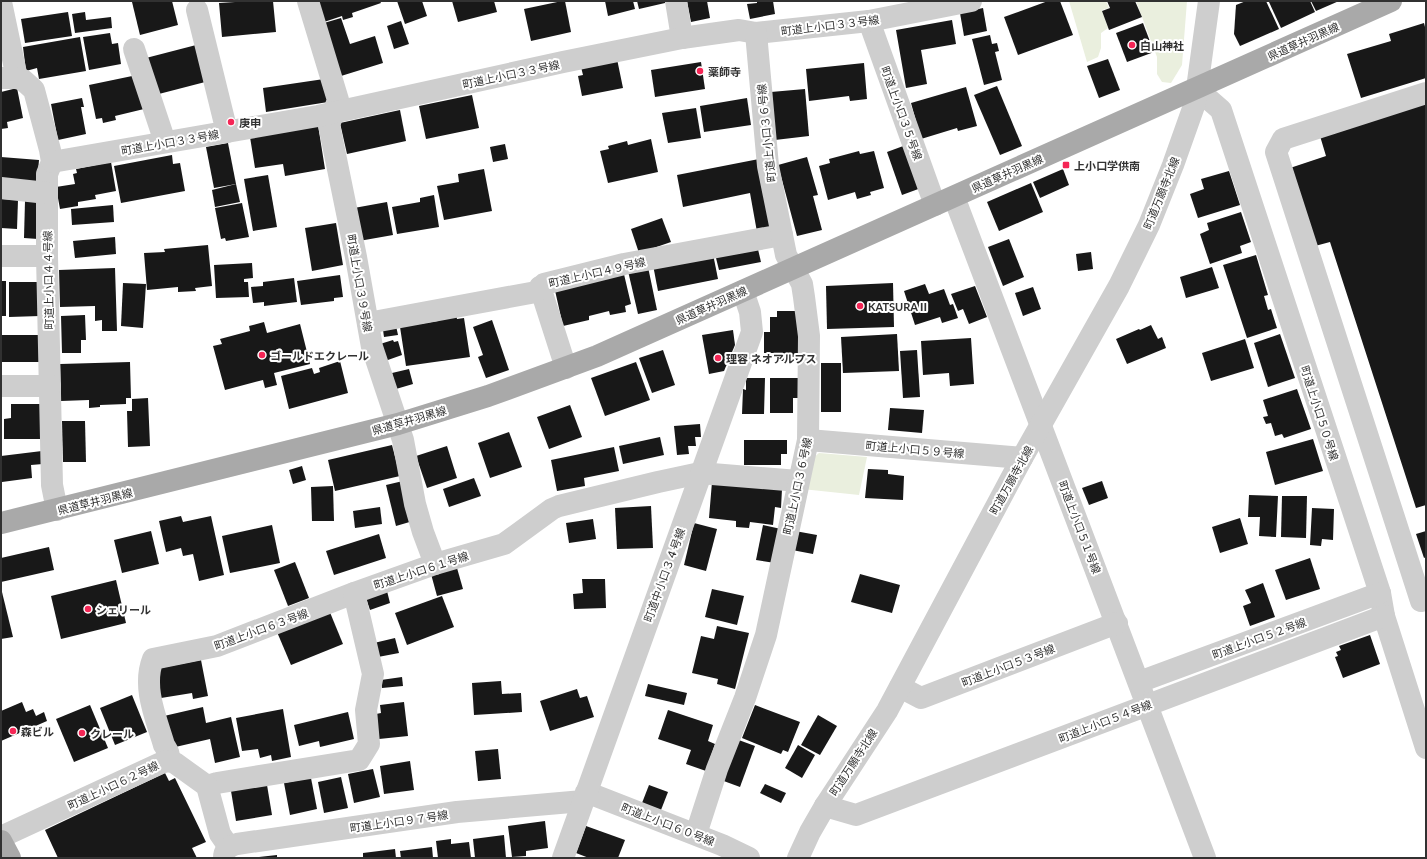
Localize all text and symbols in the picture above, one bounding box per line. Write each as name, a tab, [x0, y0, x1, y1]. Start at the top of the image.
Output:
street label: 町道上小口３３号線	[780, 13, 880, 37]
street label: 県道草井羽黒線	[1265, 19, 1341, 63]
place label: 白山神社	[1140, 39, 1184, 52]
marker: 白山神社	[1127, 40, 1137, 50]
street label: 町道上小口３３号線	[461, 57, 561, 91]
street label: 町道上小口３５号線	[879, 64, 925, 162]
place label: 薬師寺	[708, 65, 741, 78]
marker: 薬師寺	[695, 66, 705, 76]
street label: 町道上小口３６号線	[754, 83, 778, 183]
place label: 庚申	[239, 116, 261, 129]
marker: 庚申	[226, 117, 236, 127]
street label: 町道上小口３３号線	[120, 127, 220, 157]
street label: 県道草井羽黒線	[969, 151, 1045, 195]
street label: 町道万願寺北線	[1141, 155, 1181, 231]
place label: 上小口学供南	[1074, 159, 1140, 172]
marker: 上小口学供南	[1061, 160, 1071, 170]
street label: 町道上小口４４号線	[41, 230, 55, 330]
street label: 町道上小口３９号線	[345, 233, 375, 333]
street label: 町道上小口４９号線	[547, 255, 647, 289]
street label: 県道草井羽黒線	[673, 283, 749, 327]
place label: KATSURAⅡ	[868, 300, 929, 313]
marker: KATSURAⅡ	[855, 301, 865, 311]
place label: ゴールドエクレール	[270, 349, 369, 362]
marker: ゴールドエクレール	[257, 350, 267, 360]
place label: 理容 ネオアルプス	[726, 352, 817, 365]
marker: 理容 ネオアルプス	[713, 353, 723, 363]
street label: 町道上小口５０号線	[1299, 364, 1341, 462]
street label: 県道草井羽黒線	[370, 403, 448, 437]
street label: 町道上小口３６号線	[780, 436, 814, 536]
street label: 町道上小口５９号線	[865, 438, 965, 460]
street label: 町道万願寺北線	[987, 443, 1035, 517]
street label: 町道上小口５１号線	[1056, 478, 1104, 576]
street label: 県道草井羽黒線	[56, 485, 134, 517]
street label: 町道中小口３４号線	[641, 526, 687, 624]
street label: 町道上小口６１号線	[372, 549, 470, 591]
place label: シェリール	[96, 603, 151, 616]
marker: シェリール	[83, 604, 93, 614]
street label: 町道上小口６３号線	[212, 606, 310, 652]
street label: 町道上小口５２号線	[1210, 615, 1308, 661]
street label: 町道上小口５３号線	[959, 641, 1057, 689]
street label: 町道上小口５４号線	[1056, 697, 1154, 745]
place label: 森ビル	[21, 725, 54, 738]
marker: 森ビル	[8, 726, 18, 736]
street label: 町道万願寺北線	[827, 726, 879, 798]
place label: クレール	[90, 727, 134, 740]
marker: クレール	[77, 728, 87, 738]
street label: 町道上小口６２号線	[65, 758, 161, 812]
street label: 町道上小口６０号線	[619, 800, 717, 848]
street label: 町道上小口９７号線	[349, 808, 449, 834]

